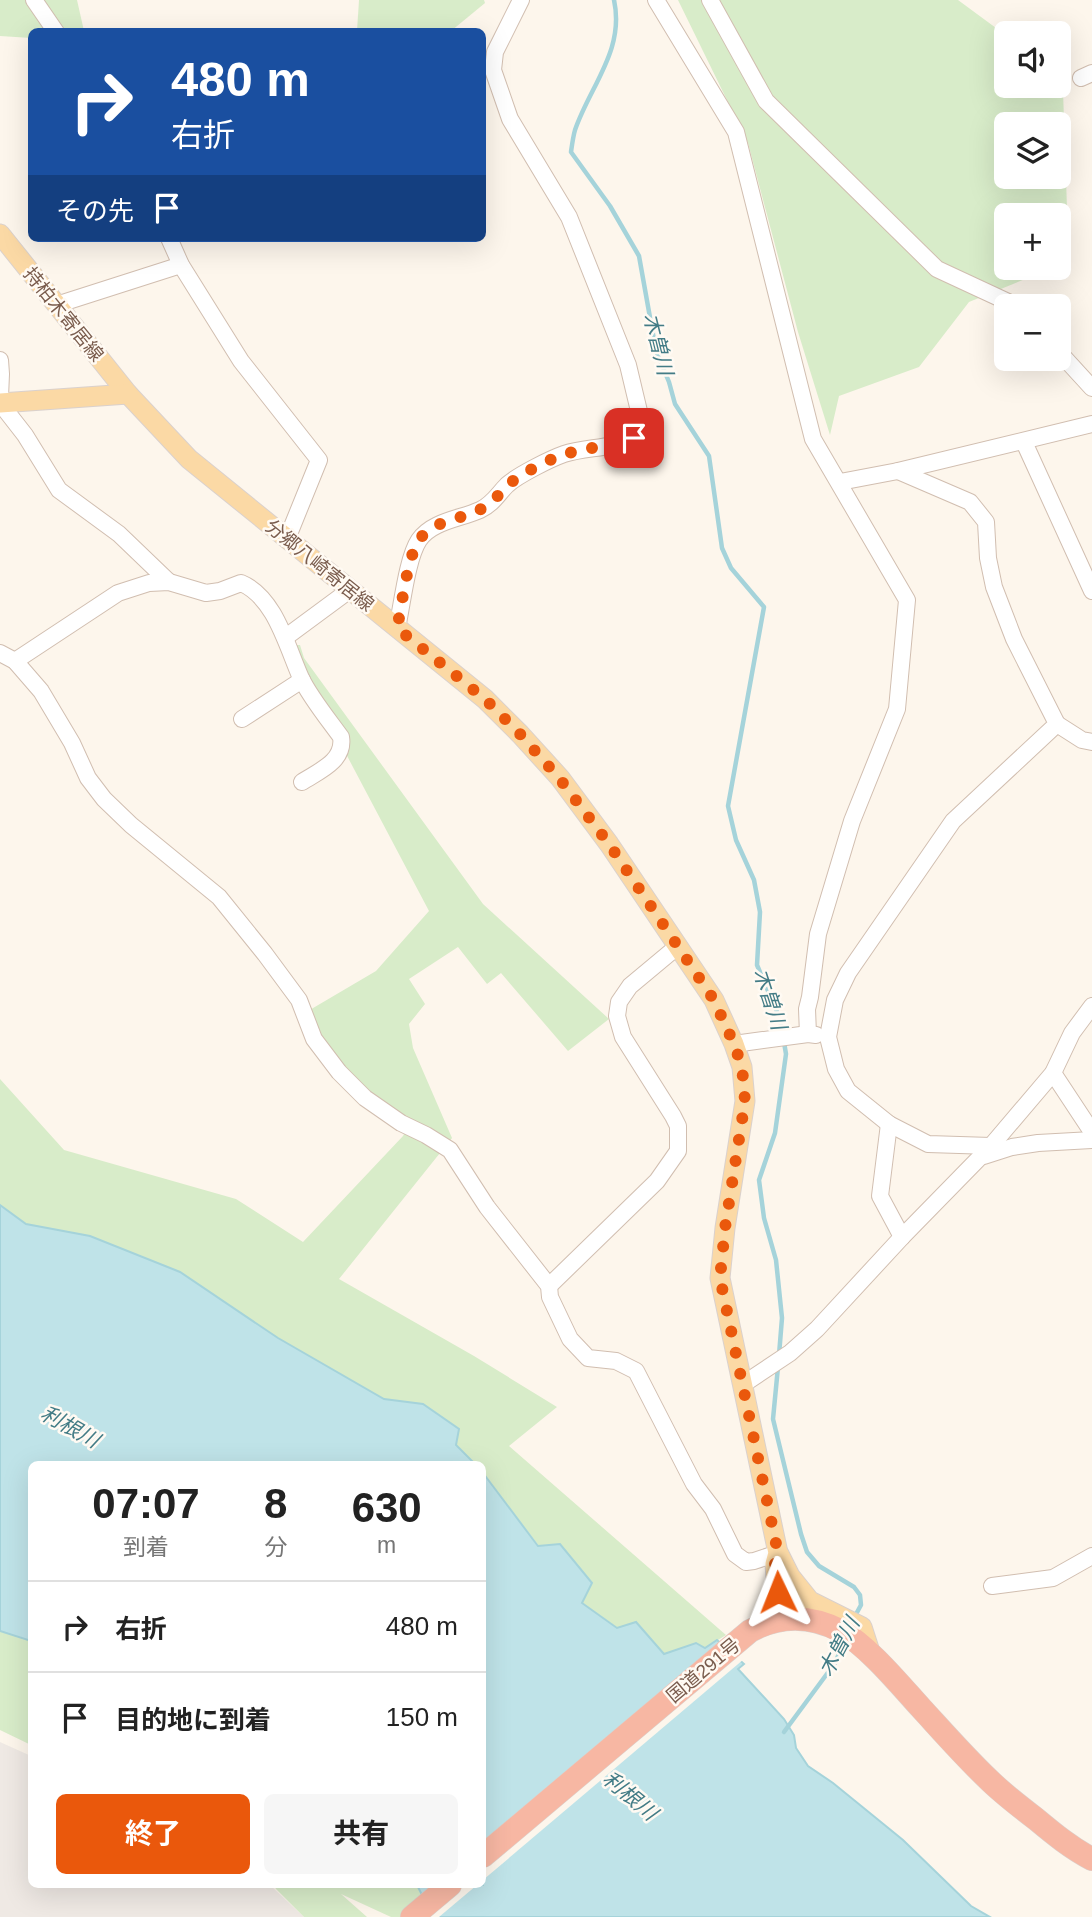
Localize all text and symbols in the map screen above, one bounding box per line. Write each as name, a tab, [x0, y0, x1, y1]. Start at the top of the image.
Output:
map controls	[994, 21, 1071, 371]
button: sound	[994, 21, 1071, 98]
text: 480 m	[171, 52, 310, 106]
icon: right	[56, 56, 147, 147]
button: layers	[994, 112, 1071, 189]
text: 右折	[171, 117, 235, 153]
icon: arrive	[148, 189, 186, 227]
text: その先	[56, 196, 134, 226]
button: +	[994, 203, 1071, 280]
street label: 持柏木寄居線	[20, 263, 108, 365]
button: −	[994, 294, 1071, 371]
water label: 木曽川	[640, 311, 678, 379]
pin	[604, 408, 664, 468]
icon: arrive	[615, 419, 653, 457]
street label: 分郷八崎寄居線	[261, 515, 378, 615]
water label: 木曽川	[750, 965, 792, 1034]
water label: 利根川	[37, 1401, 105, 1453]
text: 07:07	[92, 1480, 200, 1527]
text: 8	[264, 1480, 287, 1527]
text: 630	[352, 1484, 422, 1531]
text: m	[377, 1532, 396, 1558]
text: 到着	[123, 1534, 169, 1560]
text: 分	[264, 1534, 287, 1560]
position arrow	[741, 1555, 815, 1629]
icon: right	[56, 1608, 94, 1646]
text: 480 m	[386, 1611, 458, 1641]
water label: 木曽川	[814, 1612, 864, 1680]
text: 右折	[115, 1614, 167, 1644]
street label: 国道291号	[663, 1634, 744, 1707]
icon: arrive	[56, 1699, 94, 1737]
text: 150 m	[386, 1702, 458, 1732]
text: 目的地に到着	[115, 1705, 271, 1735]
water label: 利根川	[599, 1767, 663, 1826]
button: 終了	[56, 1794, 250, 1874]
button: 共有	[264, 1794, 458, 1874]

